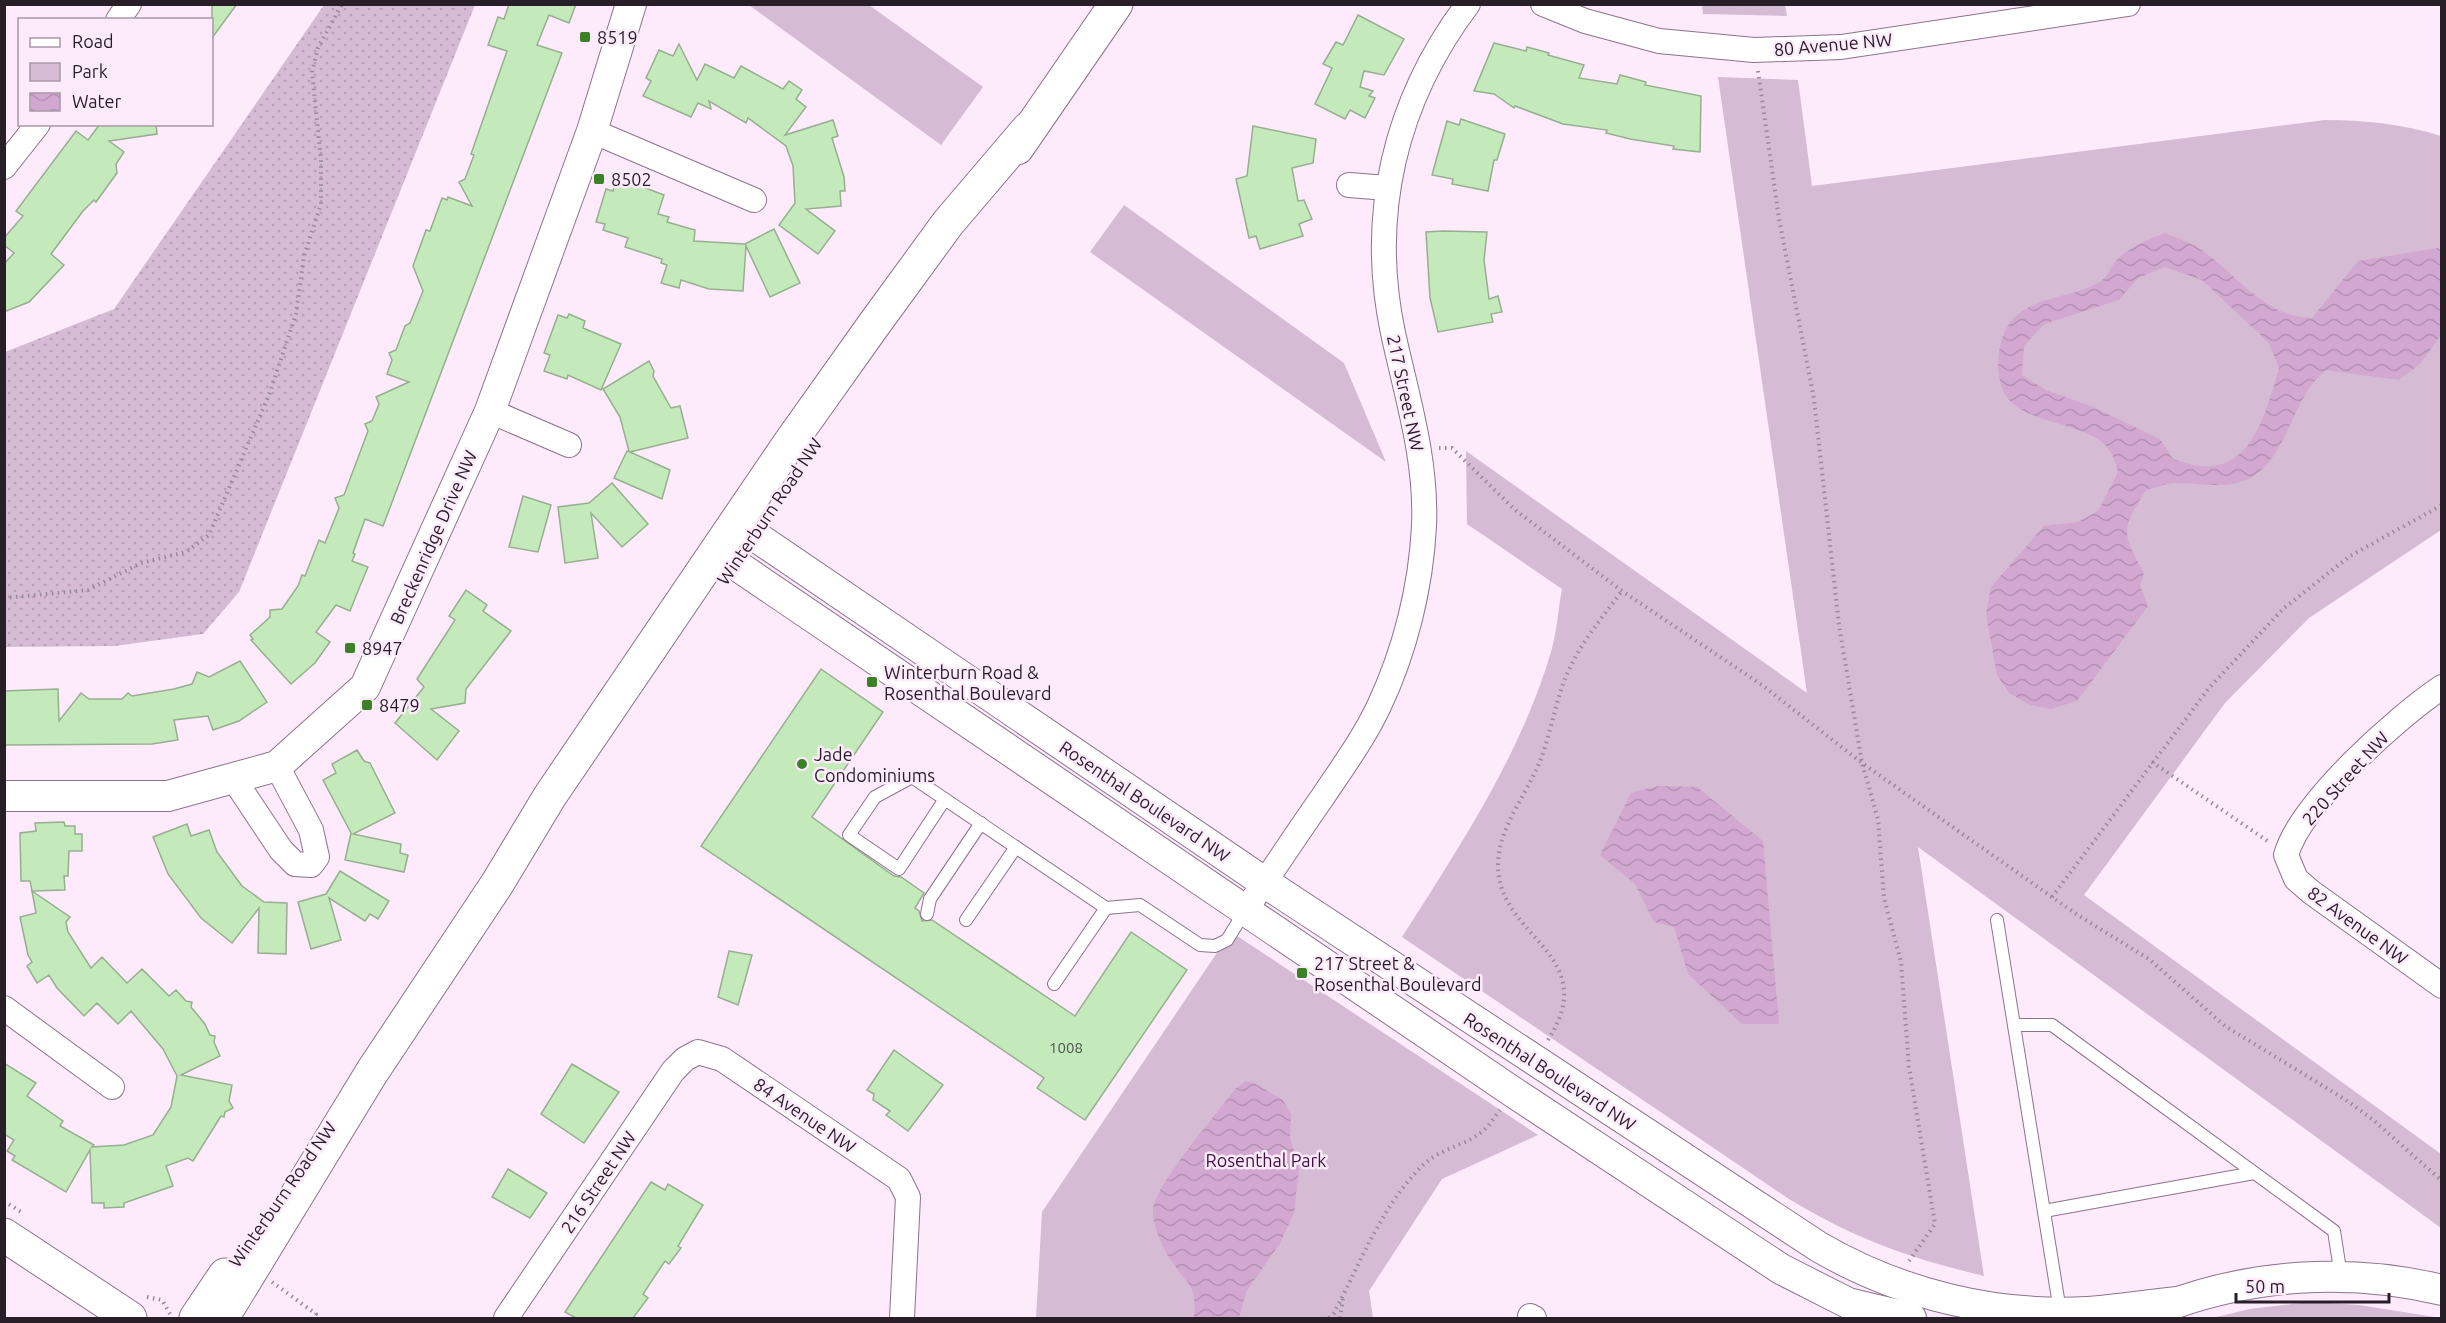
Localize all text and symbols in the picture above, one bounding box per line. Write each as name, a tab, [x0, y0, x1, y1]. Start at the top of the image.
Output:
legend	[18, 18, 213, 126]
place label: 8519	[597, 27, 638, 47]
street label: 80 Avenue NW	[1773, 29, 1893, 59]
marker: 8519	[578, 30, 592, 44]
text: Road	[72, 31, 114, 51]
text: Park	[72, 61, 108, 81]
text: Water	[72, 91, 122, 111]
place label: 8502	[611, 169, 652, 189]
marker: 8502	[592, 172, 606, 186]
street label: 217 Street NW	[1384, 333, 1428, 453]
street label: Winterburn Road NW	[712, 434, 826, 588]
street label: Breckenridge Drive NW	[386, 447, 480, 627]
place label: 8947	[362, 638, 403, 658]
marker: 8947	[343, 641, 357, 655]
place label: Winterburn Road & Rosenthal Boulevard	[884, 662, 1051, 703]
marker: Winterburn Road & Rosenthal Boulevard	[865, 675, 879, 689]
place label: 8479	[379, 695, 420, 715]
marker: 8479	[360, 698, 374, 712]
street label: 220 Street NW	[2298, 727, 2392, 829]
street label: Rosenthal Boulevard NW	[1056, 737, 1234, 866]
place label: Jade Condominiums	[814, 744, 935, 785]
marker: Jade Condominiums	[795, 757, 809, 771]
street label: 82 Avenue NW	[2304, 882, 2412, 968]
place label: 217 Street & Rosenthal Boulevard	[1314, 953, 1481, 994]
marker: 217 Street & Rosenthal Boulevard	[1295, 966, 1309, 980]
street label: Rosenthal Boulevard NW	[1460, 1008, 1640, 1134]
house number: 1008	[1049, 1039, 1083, 1056]
street label: 84 Avenue NW	[750, 1074, 860, 1157]
street label: Winterburn Road NW	[224, 1117, 340, 1270]
street label: 216 Street NW	[557, 1127, 640, 1237]
park label: Rosenthal Park	[1206, 1150, 1326, 1170]
scale bar	[2236, 1266, 2389, 1304]
text: 50 m	[2245, 1276, 2285, 1296]

